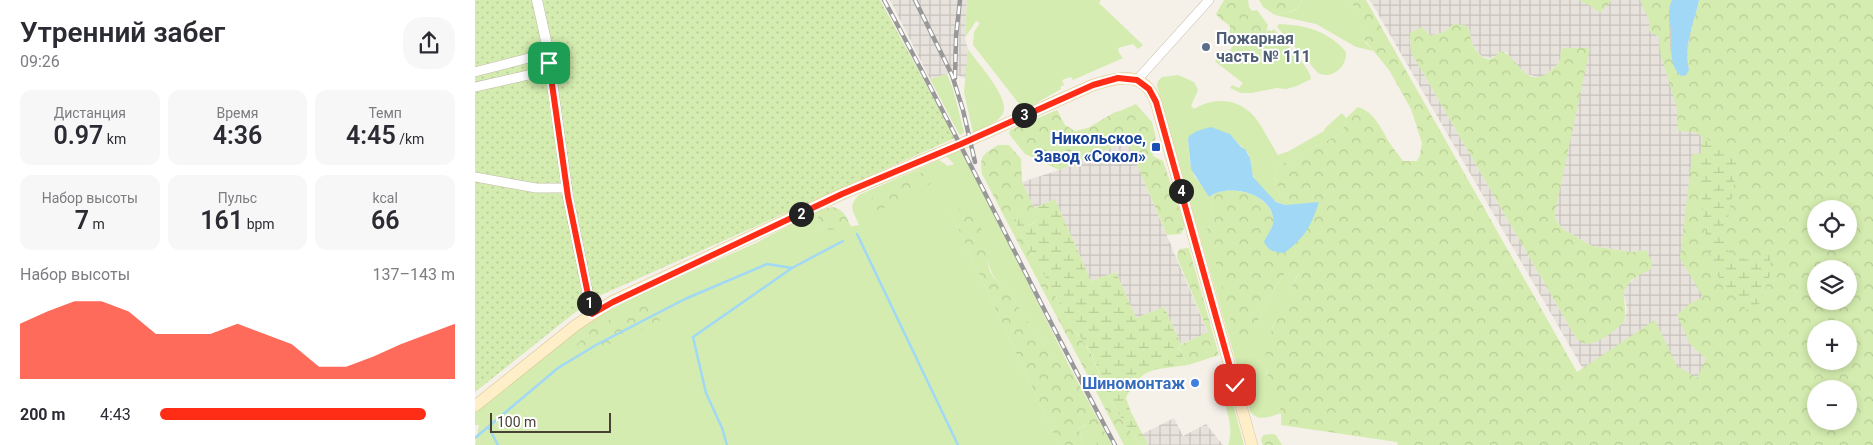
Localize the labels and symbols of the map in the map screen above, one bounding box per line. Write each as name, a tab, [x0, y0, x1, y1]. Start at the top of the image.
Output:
place label: Пожарная часть № 111	[1216, 29, 1311, 66]
marker: Пожарная часть № 111	[1200, 41, 1212, 53]
pin	[528, 42, 570, 84]
pin: 3	[1011, 102, 1037, 128]
place label: Никольское, Завод «Сокол»	[1034, 129, 1146, 166]
marker: Никольское, Завод «Сокол»	[1150, 141, 1162, 153]
pin: 4	[1169, 178, 1193, 204]
pin: 2	[789, 202, 813, 226]
pin: 1	[577, 290, 601, 316]
pin	[1214, 364, 1256, 406]
place label: Шиномонтаж	[1082, 374, 1185, 393]
marker: Шиномонтаж	[1189, 377, 1201, 389]
scale bar	[490, 410, 611, 433]

